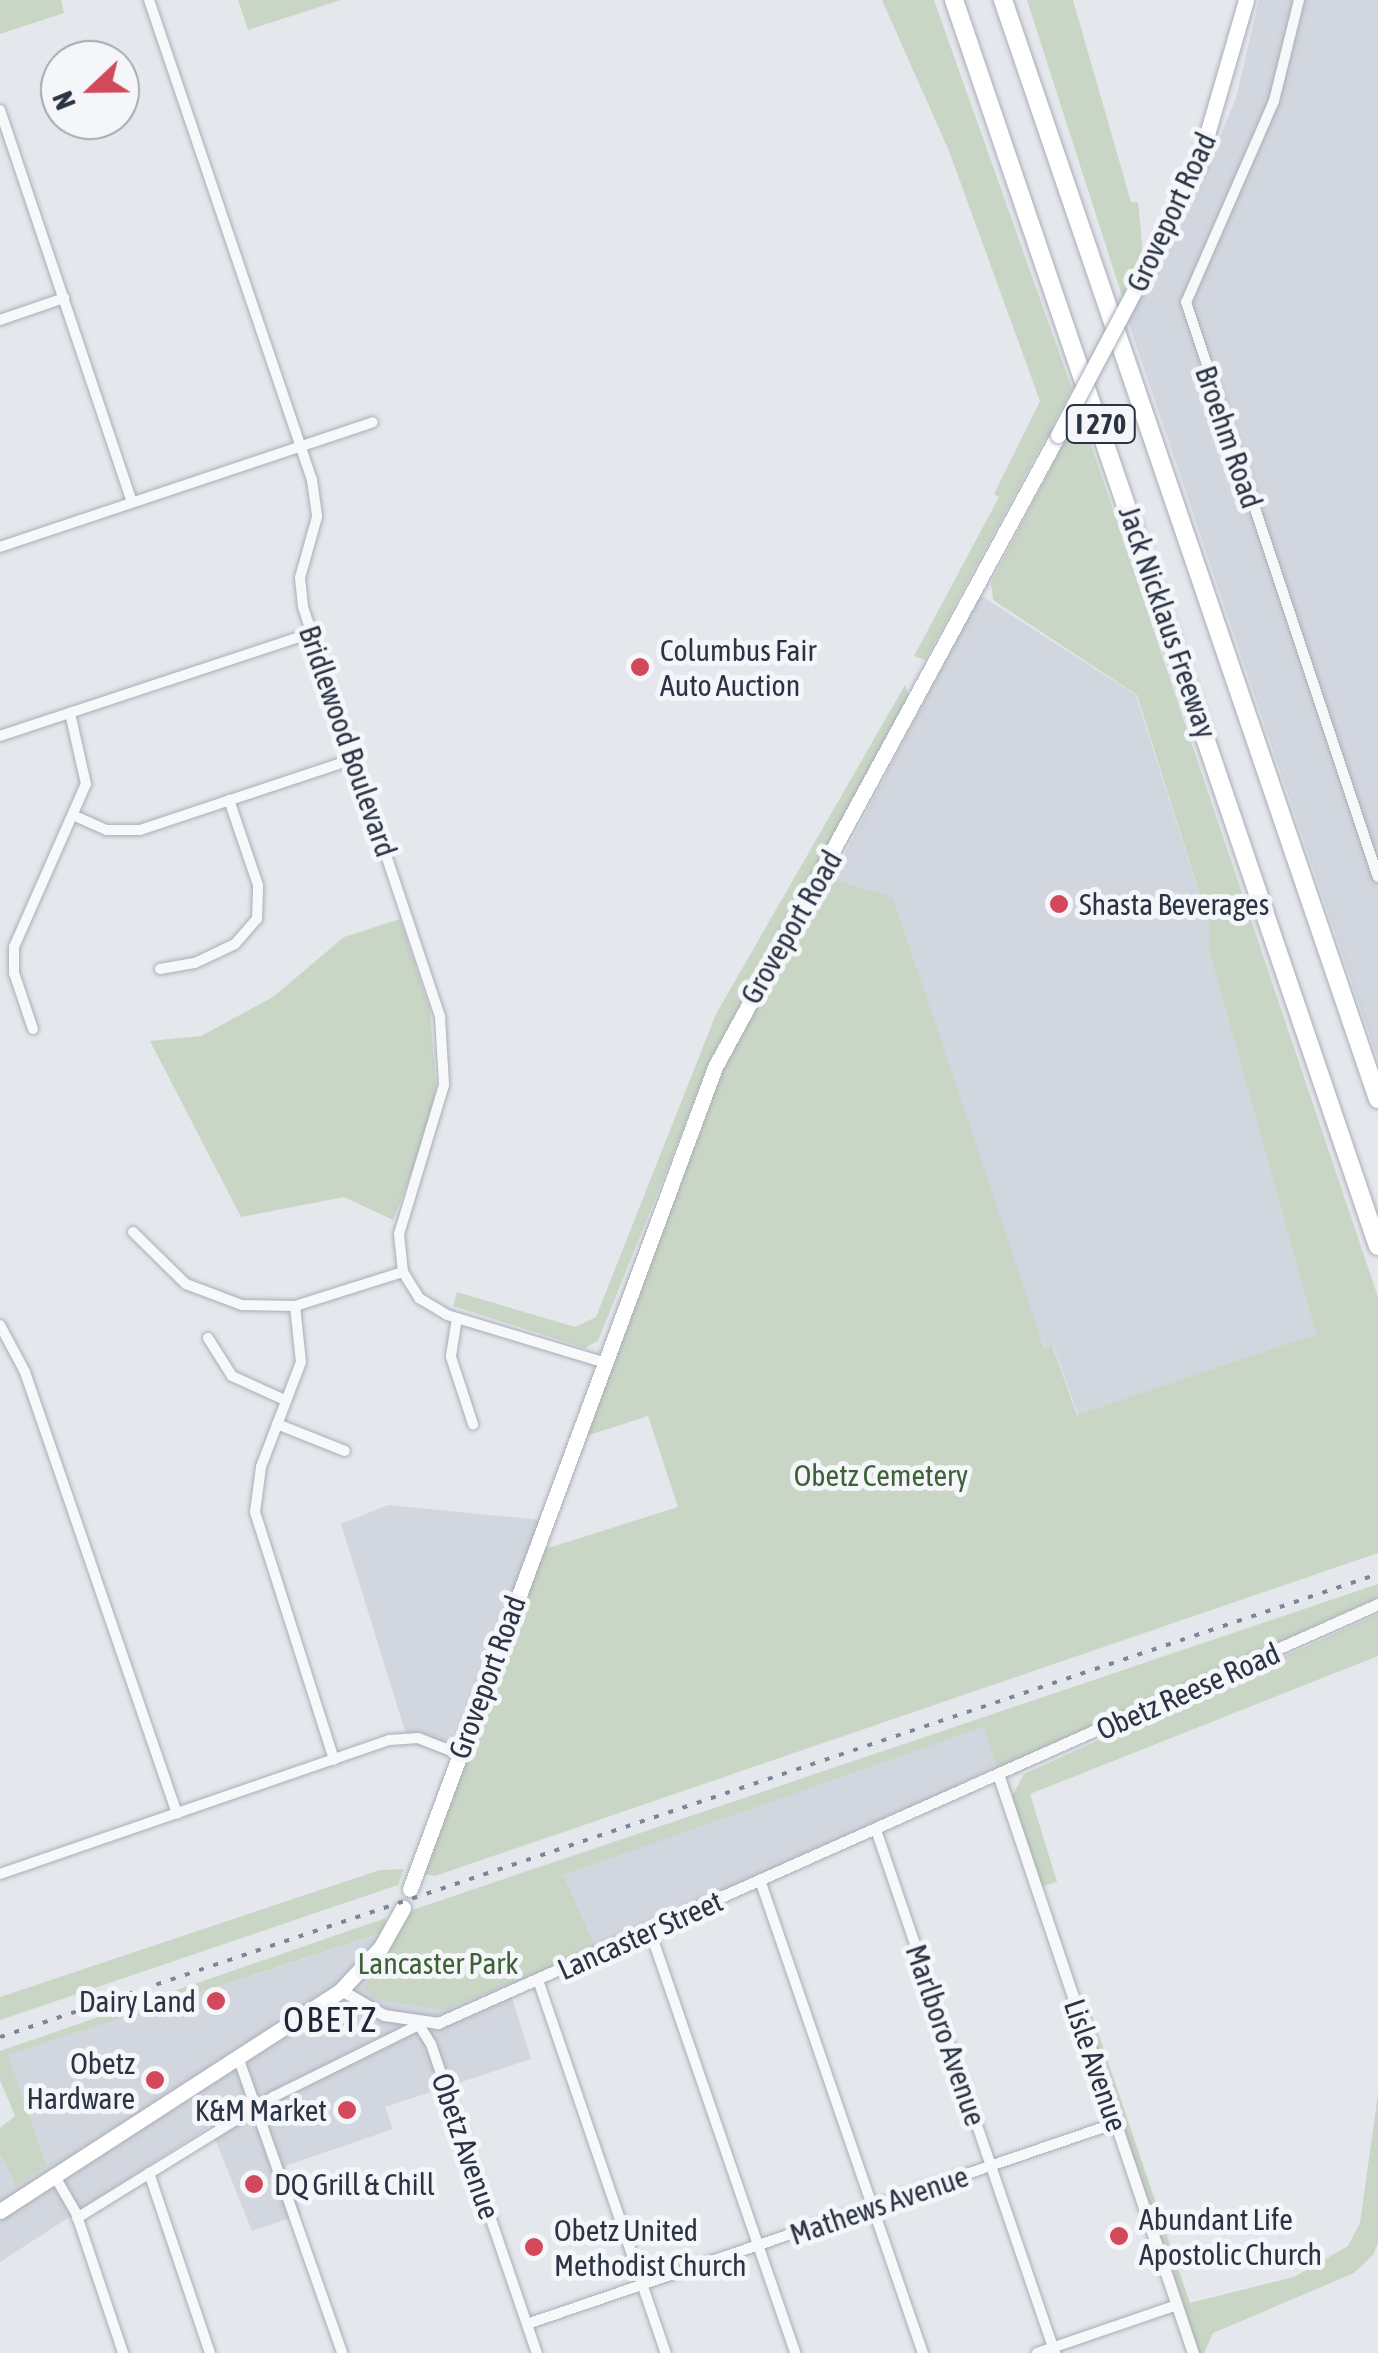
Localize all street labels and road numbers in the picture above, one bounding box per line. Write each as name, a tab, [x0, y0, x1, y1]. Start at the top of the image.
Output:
street label: Groveport Road	[1119, 127, 1223, 297]
street label: Broehm Road	[1188, 361, 1270, 513]
road number: I 270	[1064, 401, 1138, 447]
street label: Jack Nicklaus Freeway	[1111, 501, 1225, 743]
street label: Bridlewood Boulevard	[292, 621, 404, 861]
street label: Groveport Road	[733, 844, 849, 1010]
street label: Groveport Road	[441, 1590, 533, 1764]
street label: Obetz Reese Road	[1091, 1635, 1285, 1747]
street label: Lancaster Street	[552, 1883, 728, 1987]
street label: Marlboro Avenue	[898, 1940, 994, 2130]
street label: Lisle Avenue	[1057, 1994, 1135, 2136]
street label: Obetz Avenue	[424, 2068, 508, 2224]
street label: Mathews Avenue	[785, 2158, 973, 2252]

